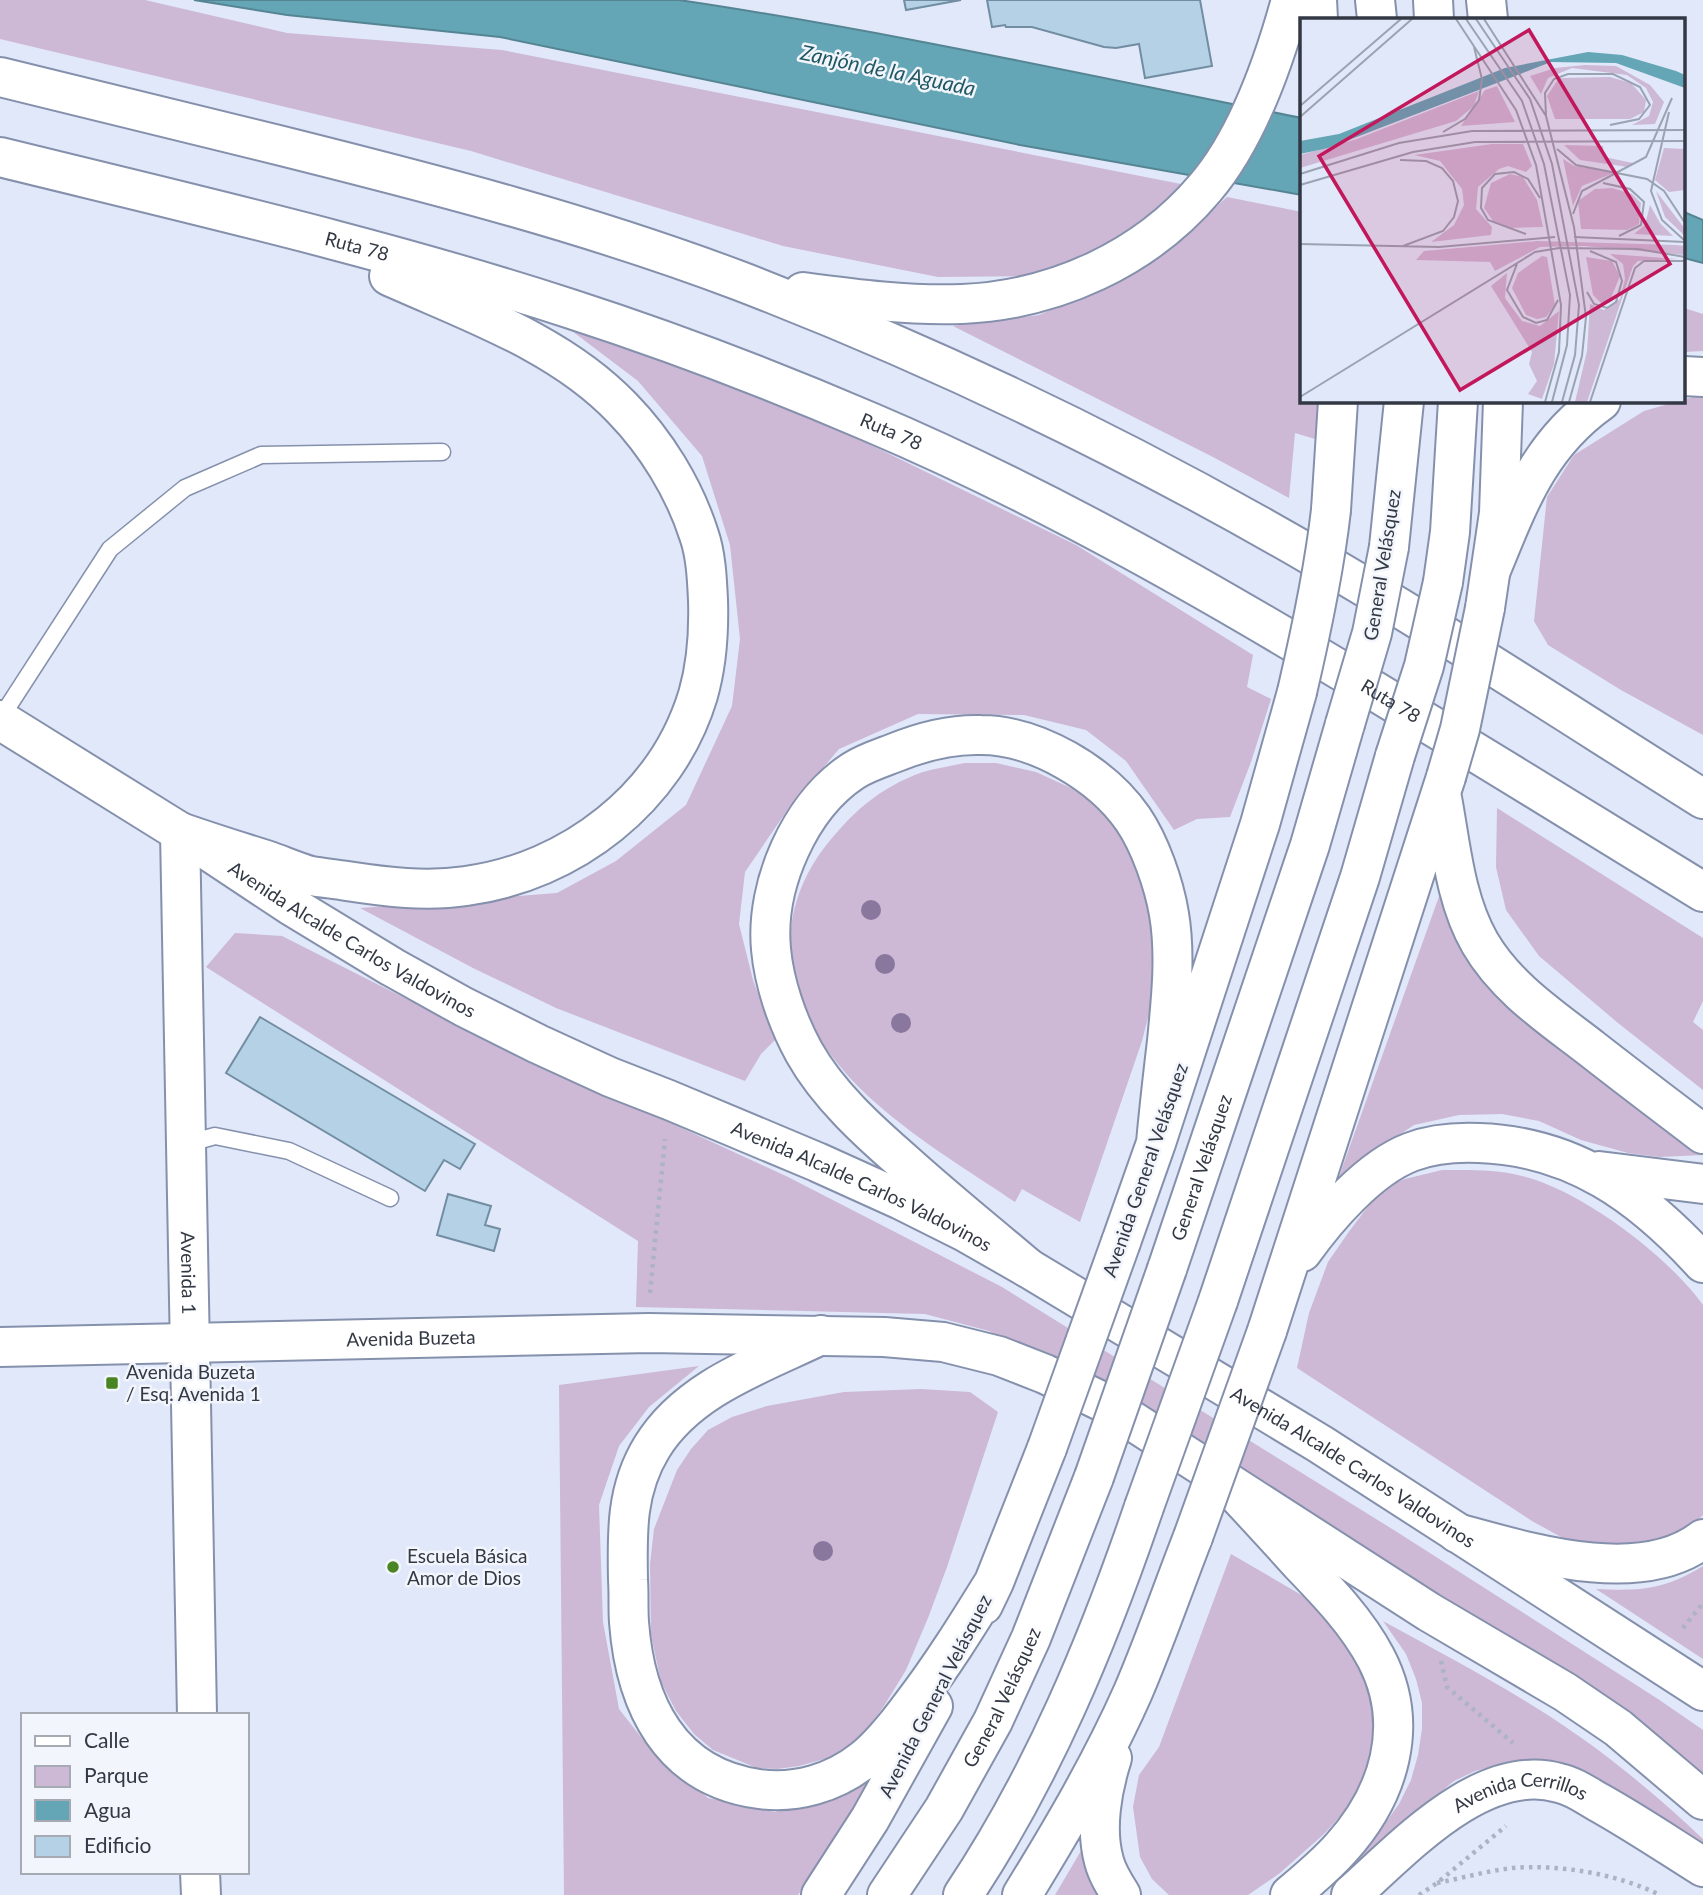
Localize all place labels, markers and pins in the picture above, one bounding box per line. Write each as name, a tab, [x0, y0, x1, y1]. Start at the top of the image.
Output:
place label: Avenida Buzeta / Esq. Avenida 1	[126, 1360, 261, 1405]
marker: Avenida Buzeta / Esq. Avenida 1	[104, 1375, 120, 1391]
place label: Escuela Básica Amor de Dios	[407, 1544, 527, 1589]
marker: Escuela Básica Amor de Dios	[385, 1559, 401, 1575]

